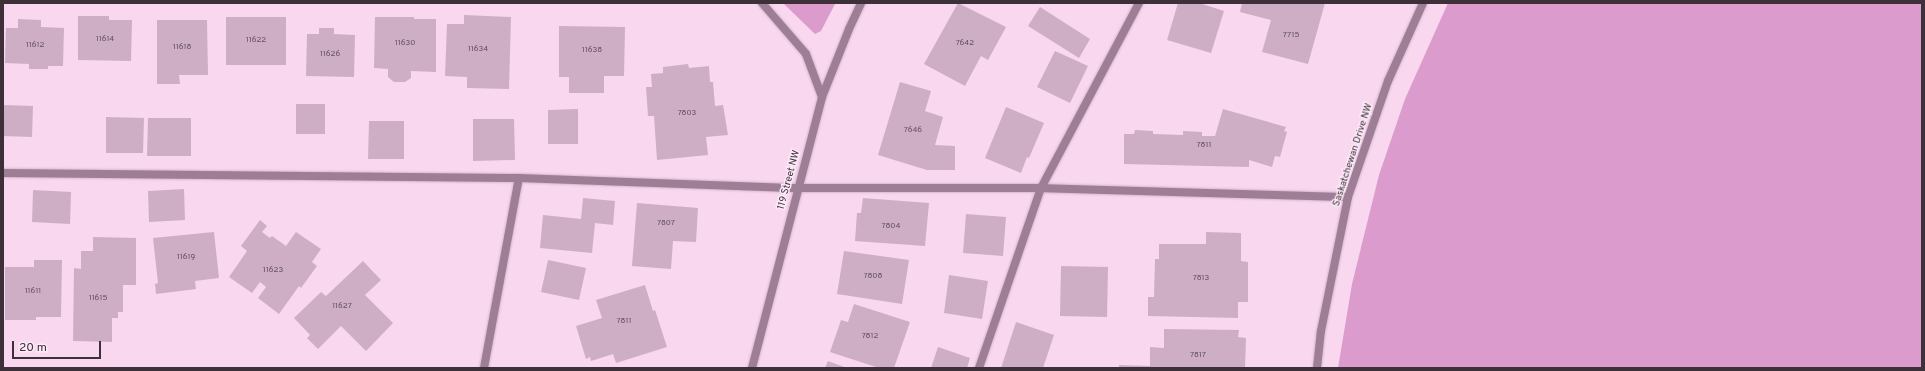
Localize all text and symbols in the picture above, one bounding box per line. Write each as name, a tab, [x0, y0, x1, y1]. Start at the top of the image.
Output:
house number: 7715	[1283, 31, 1299, 41]
house number: 11614	[96, 35, 114, 45]
house number: 11622	[246, 36, 266, 46]
house number: 11630	[395, 39, 415, 49]
house number: 7642	[956, 39, 974, 49]
house number: 11612	[26, 41, 44, 51]
house number: 11618	[173, 43, 191, 53]
house number: 11634	[468, 45, 488, 55]
house number: 11638	[582, 46, 602, 56]
house number: 11626	[320, 50, 340, 60]
street label: Saskatchewan Drive NW	[1331, 102, 1375, 208]
house number: 7803	[678, 109, 696, 119]
house number: 7646	[904, 126, 922, 136]
house number: 7811	[1197, 141, 1211, 151]
street label: 119 Street NW	[775, 149, 803, 211]
house number: 7807	[657, 219, 675, 229]
house number: 7804	[882, 222, 900, 232]
house number: 11619	[177, 253, 195, 263]
house number: 11623	[263, 266, 283, 276]
house number: 7808	[864, 272, 882, 282]
house number: 7813	[1193, 274, 1209, 284]
house number: 11611	[25, 287, 41, 297]
house number: 11615	[89, 294, 107, 304]
house number: 11627	[332, 302, 352, 312]
house number: 7811	[617, 317, 631, 327]
house number: 7812	[862, 332, 878, 342]
scale bar	[14, 333, 103, 359]
text: 20 m	[19, 340, 47, 356]
house number: 7817	[1190, 351, 1206, 361]

